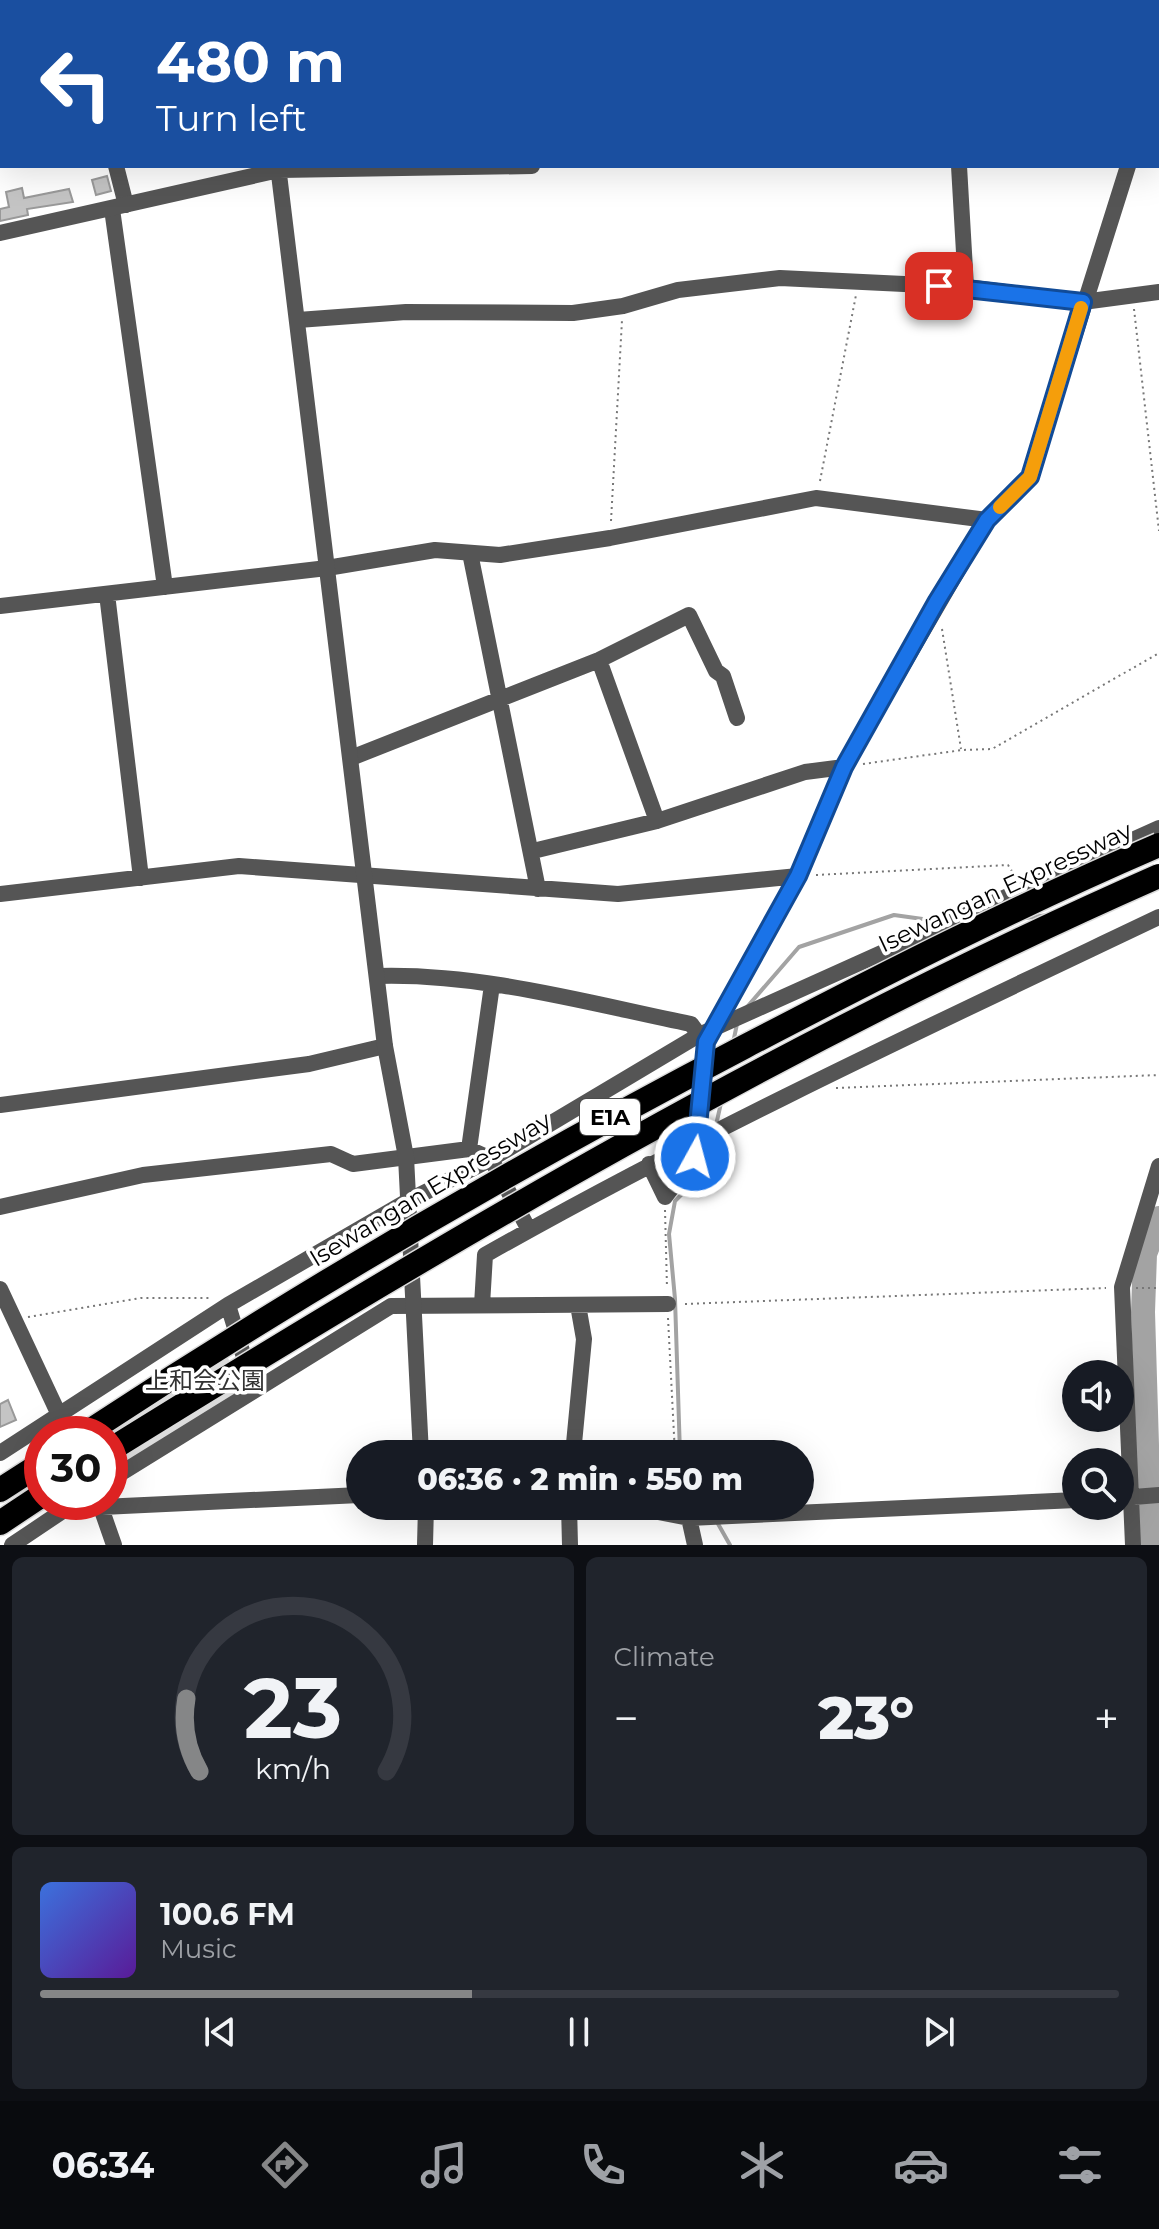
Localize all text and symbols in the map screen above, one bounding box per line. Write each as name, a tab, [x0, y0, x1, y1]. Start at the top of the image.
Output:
text: 480 m	[156, 28, 345, 96]
icon: left	[24, 32, 128, 136]
text: Turn left	[156, 96, 307, 140]
pin	[905, 252, 973, 320]
icon: arrive	[917, 264, 961, 308]
street label: Isewangan Expressway	[874, 815, 1136, 959]
road number: E1A	[580, 1099, 640, 1135]
street label: Isewangan Expressway	[304, 1105, 556, 1273]
position arrow	[653, 1115, 737, 1199]
map controls	[1062, 1360, 1134, 1520]
button: sound	[1062, 1360, 1134, 1432]
park label: 上和会公園	[145, 1366, 265, 1395]
speed limit sign: 30	[24, 1416, 128, 1520]
button: search	[1062, 1448, 1134, 1520]
text: 06:36 · 2 min · 550 m	[417, 1461, 743, 1498]
text: Climate	[614, 1641, 715, 1673]
text: 23	[244, 1657, 342, 1759]
text: 23°	[818, 1681, 914, 1754]
text: −	[614, 1691, 639, 1745]
text: +	[1094, 1691, 1119, 1745]
text: km/h	[255, 1751, 331, 1786]
text: 100.6 FM	[160, 1896, 295, 1933]
text: Music	[160, 1933, 237, 1965]
icon: previous	[198, 2010, 242, 2054]
icon: pause	[557, 2010, 601, 2054]
icon: next	[917, 2010, 961, 2054]
icon: directions	[257, 2137, 313, 2193]
icon: music	[416, 2137, 472, 2193]
icon: phone	[575, 2137, 631, 2193]
icon: climate	[734, 2137, 790, 2193]
icon: car	[893, 2137, 949, 2193]
icon: filters	[1052, 2137, 1108, 2193]
text: 06:34	[51, 2143, 154, 2187]

